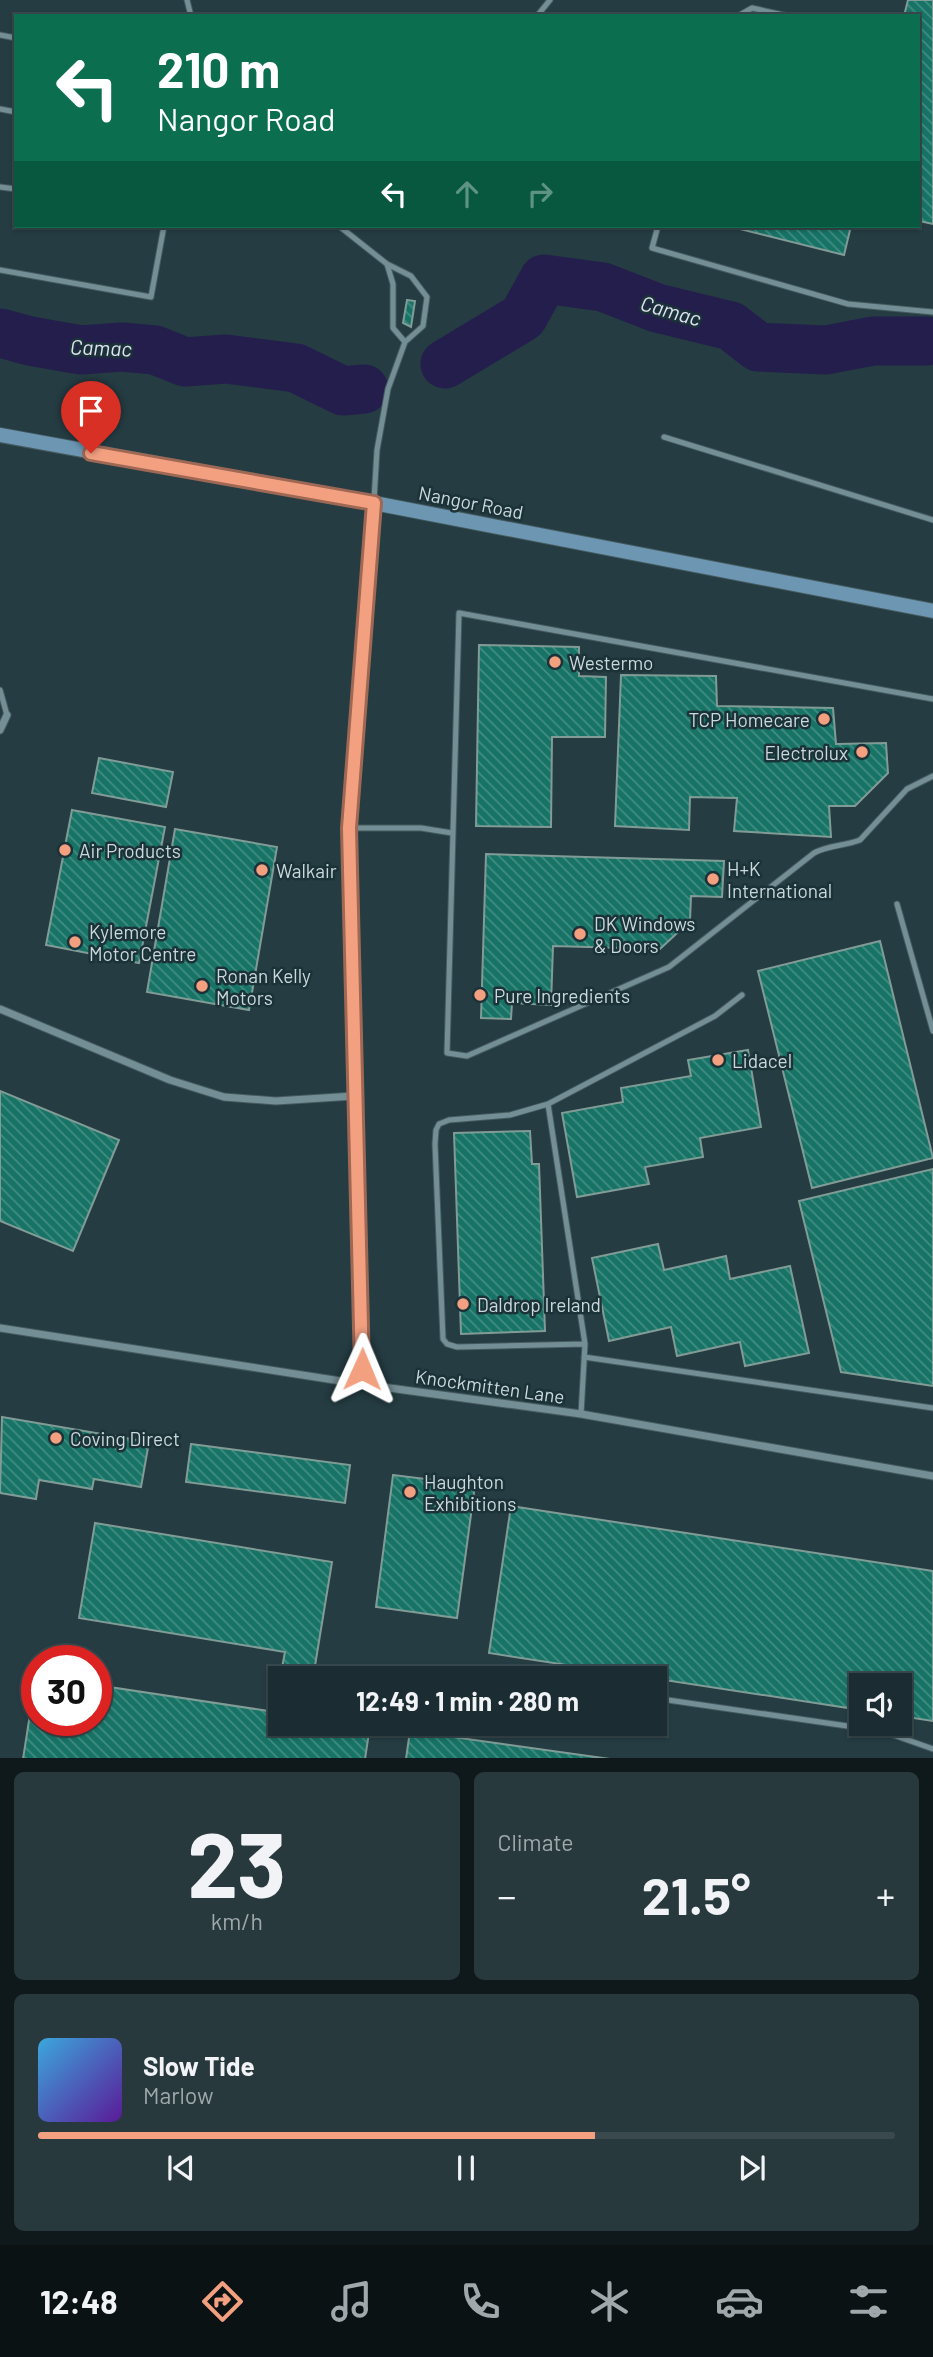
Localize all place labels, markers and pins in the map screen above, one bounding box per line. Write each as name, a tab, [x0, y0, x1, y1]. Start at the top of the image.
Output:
pin	[61, 381, 121, 453]
place label: Westermo	[569, 651, 653, 674]
marker: Westermo	[547, 654, 563, 670]
place label: TCP Homecare	[688, 708, 810, 731]
marker: TCP Homecare	[816, 711, 832, 727]
place label: Electrolux	[764, 741, 848, 764]
marker: Electrolux	[854, 744, 870, 760]
place label: Air Products	[79, 839, 181, 862]
marker: Air Products	[57, 842, 73, 858]
place label: H+K International	[727, 857, 832, 902]
place label: Walkair	[276, 859, 337, 882]
marker: Walkair	[254, 862, 270, 878]
marker: H+K International	[705, 871, 721, 887]
place label: DK Windows & Doors	[594, 912, 695, 957]
place label: Kylemore Motor Centre	[89, 920, 196, 965]
marker: DK Windows & Doors	[572, 926, 588, 942]
marker: Kylemore Motor Centre	[67, 934, 83, 950]
place label: Ronan Kelly Motors	[216, 964, 311, 1009]
marker: Ronan Kelly Motors	[194, 978, 210, 994]
place label: Pure Ingredients	[494, 984, 630, 1007]
marker: Pure Ingredients	[472, 987, 488, 1003]
place label: Lidacel	[732, 1049, 792, 1072]
marker: Lidacel	[710, 1052, 726, 1068]
place label: Daldrop Ireland	[477, 1293, 601, 1316]
marker: Daldrop Ireland	[455, 1296, 471, 1312]
place label: Coving Direct	[70, 1427, 180, 1450]
marker: Coving Direct	[48, 1430, 64, 1446]
place label: Haughton Exhibitions	[424, 1470, 516, 1515]
marker: Haughton Exhibitions	[402, 1484, 418, 1500]

